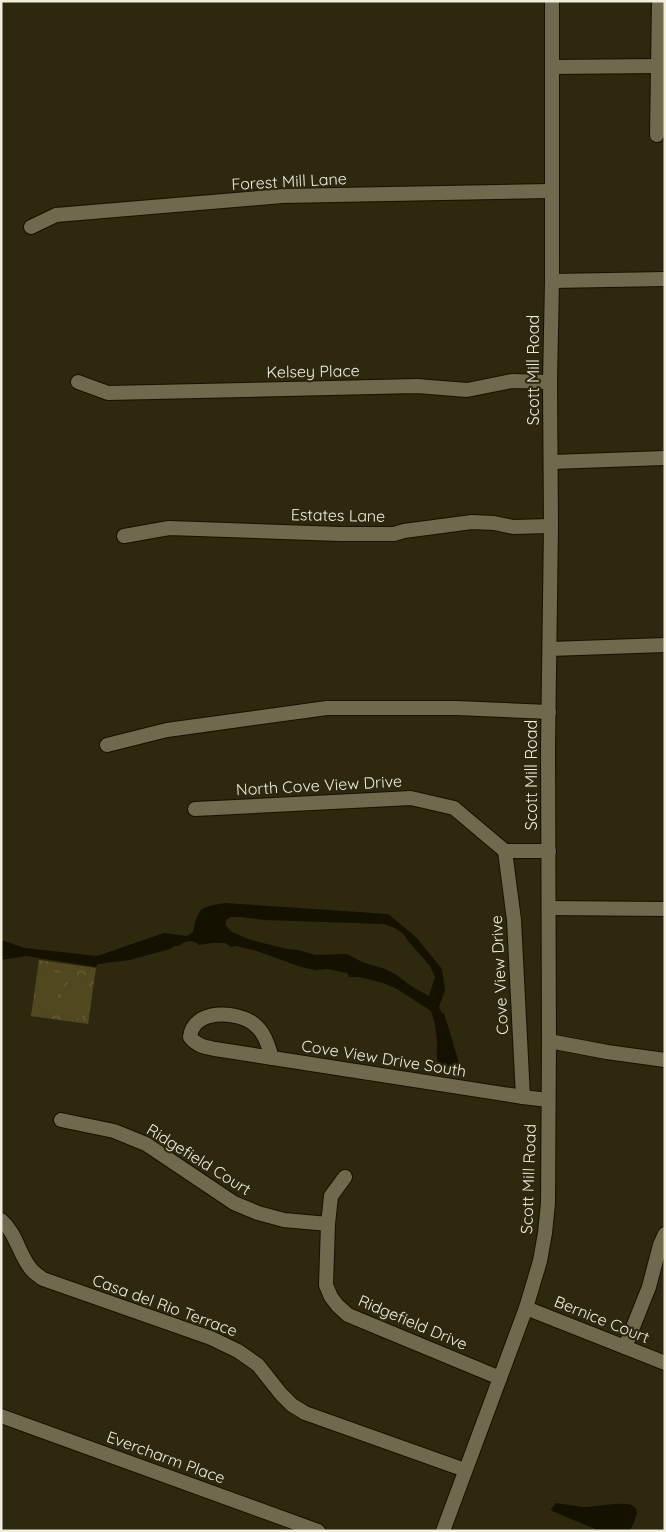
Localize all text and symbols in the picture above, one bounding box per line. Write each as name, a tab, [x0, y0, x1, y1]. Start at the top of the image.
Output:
street label: Forest Mill Lane	[231, 168, 347, 194]
street label: Scott Mill Road	[523, 315, 543, 425]
street label: Kelsey Place	[266, 360, 360, 382]
street label: Estates Lane	[291, 504, 385, 526]
street label: Scott Mill Road	[521, 720, 541, 830]
street label: North Cove View Drive	[235, 771, 403, 799]
street label: Cove View Drive	[486, 915, 512, 1035]
street label: Cove View Drive South	[300, 1035, 468, 1081]
street label: Ridgefield Court	[143, 1119, 255, 1199]
street label: Scott Mill Road	[516, 1124, 540, 1234]
street label: Casa del Rio Terrace	[90, 1269, 240, 1341]
street label: Ridgefield Drive	[355, 1290, 471, 1354]
street label: Bernice Court	[552, 1291, 652, 1347]
street label: Evercharm Place	[104, 1426, 228, 1488]

